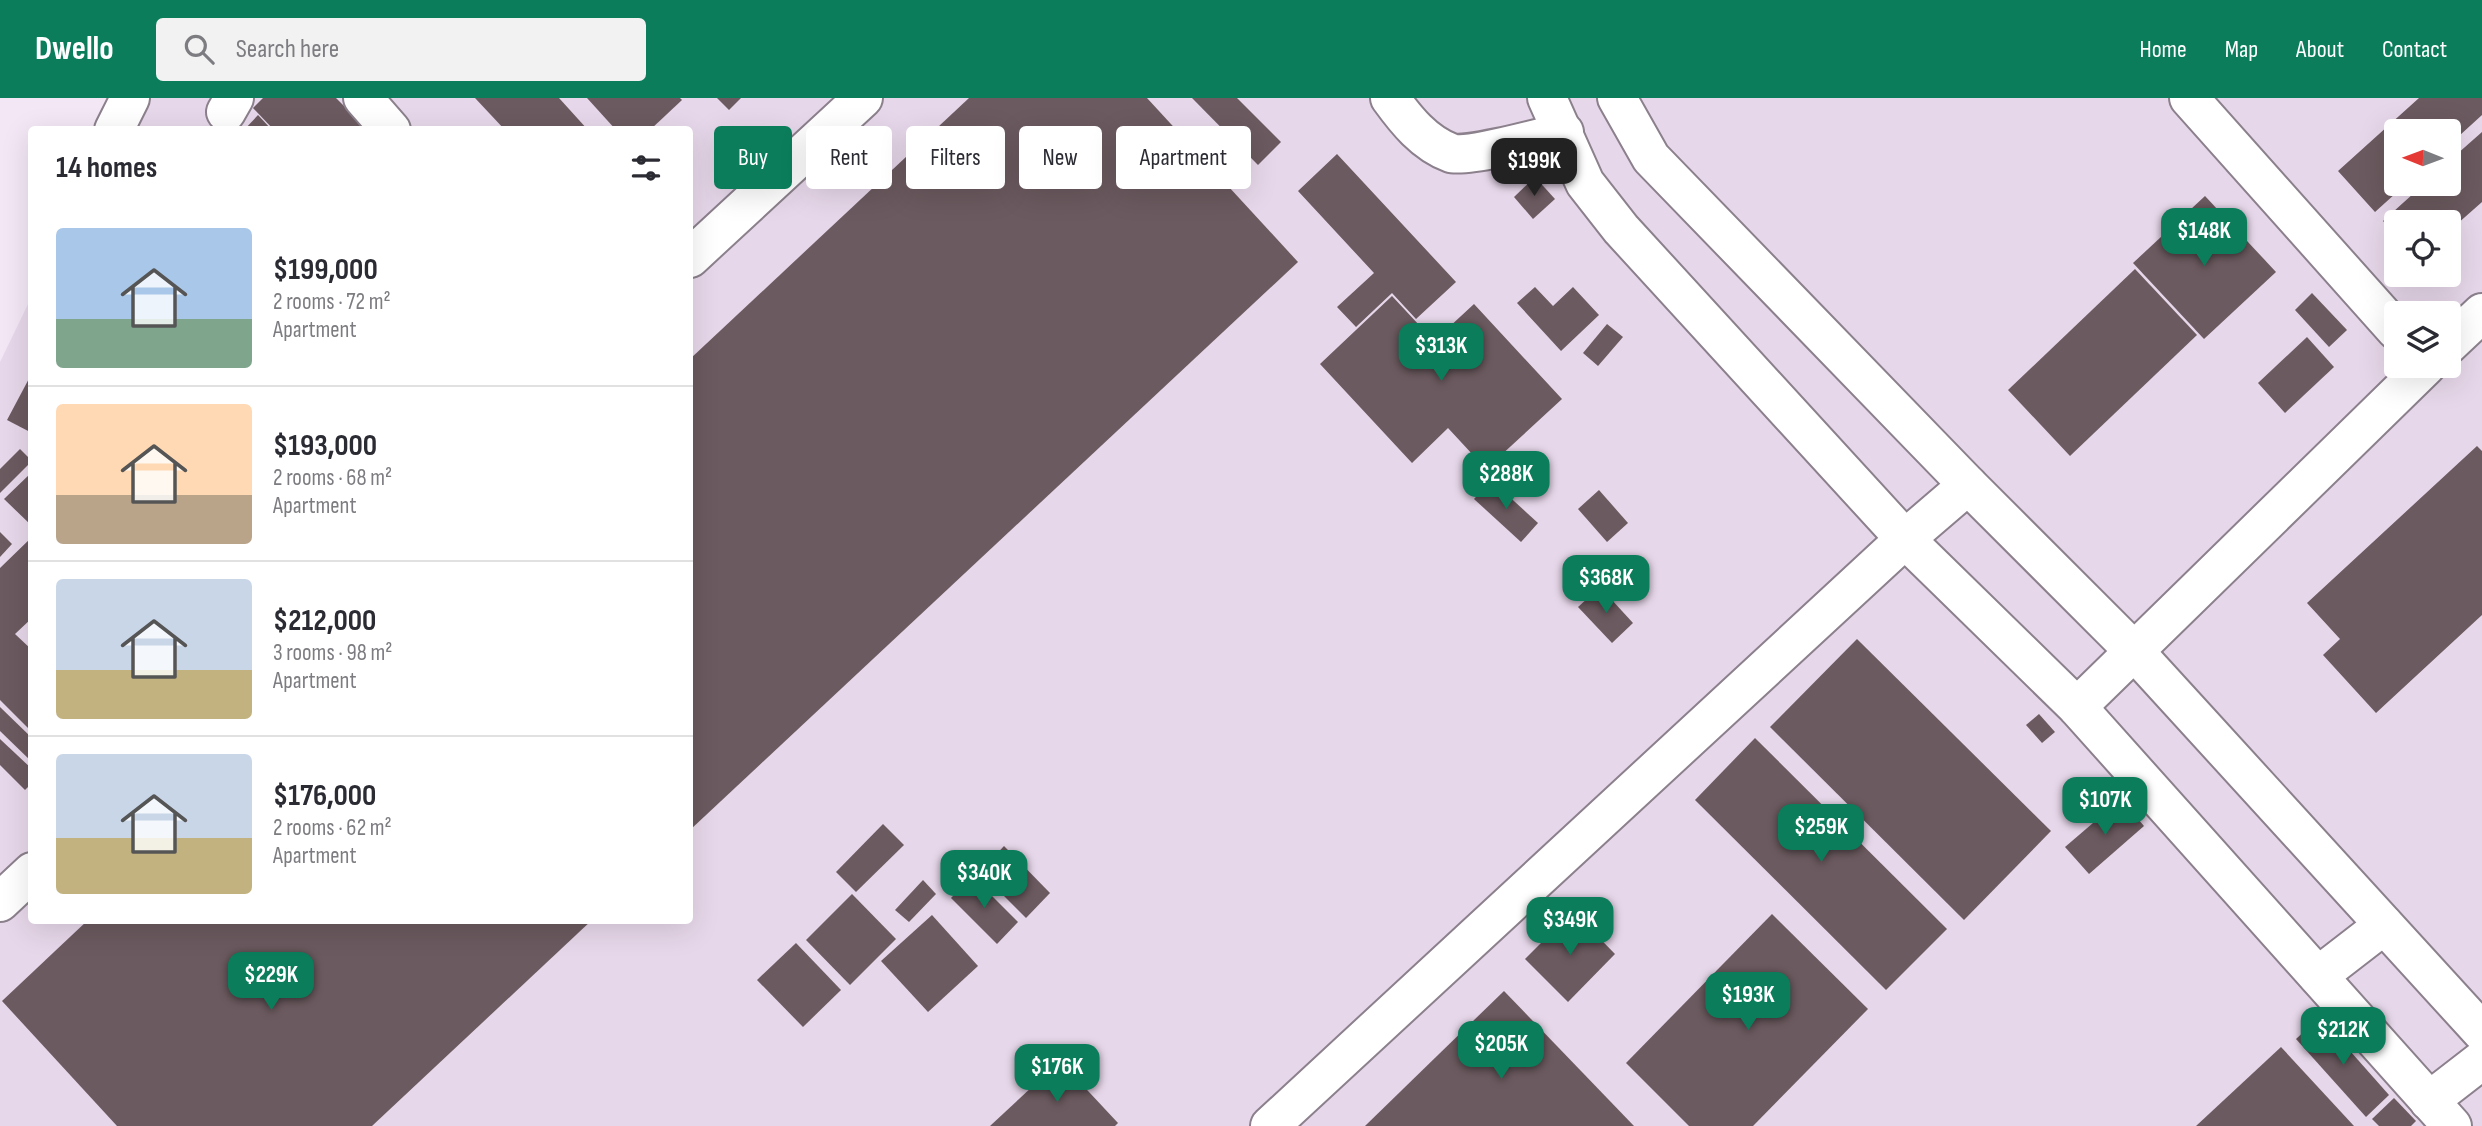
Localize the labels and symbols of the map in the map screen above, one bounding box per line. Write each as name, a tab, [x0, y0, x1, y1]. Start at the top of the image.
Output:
north arrow	[2384, 119, 2460, 196]
pin: $199K	[1485, 139, 1583, 198]
pin: $148K	[2155, 208, 2253, 268]
pin: $313K	[1392, 324, 1490, 383]
pin: $288K	[1457, 452, 1555, 511]
pin: $368K	[1557, 556, 1655, 615]
pin: $107K	[2056, 778, 2154, 837]
pin: $259K	[1772, 804, 1870, 864]
pin: $340K	[935, 850, 1033, 910]
pin: $349K	[1521, 898, 1619, 957]
pin: $229K	[222, 953, 320, 1012]
pin: $193K	[1699, 972, 1797, 1032]
pin: $212K	[2294, 1007, 2392, 1067]
pin: $205K	[1452, 1021, 1550, 1081]
pin: $176K	[1008, 1044, 1106, 1104]

